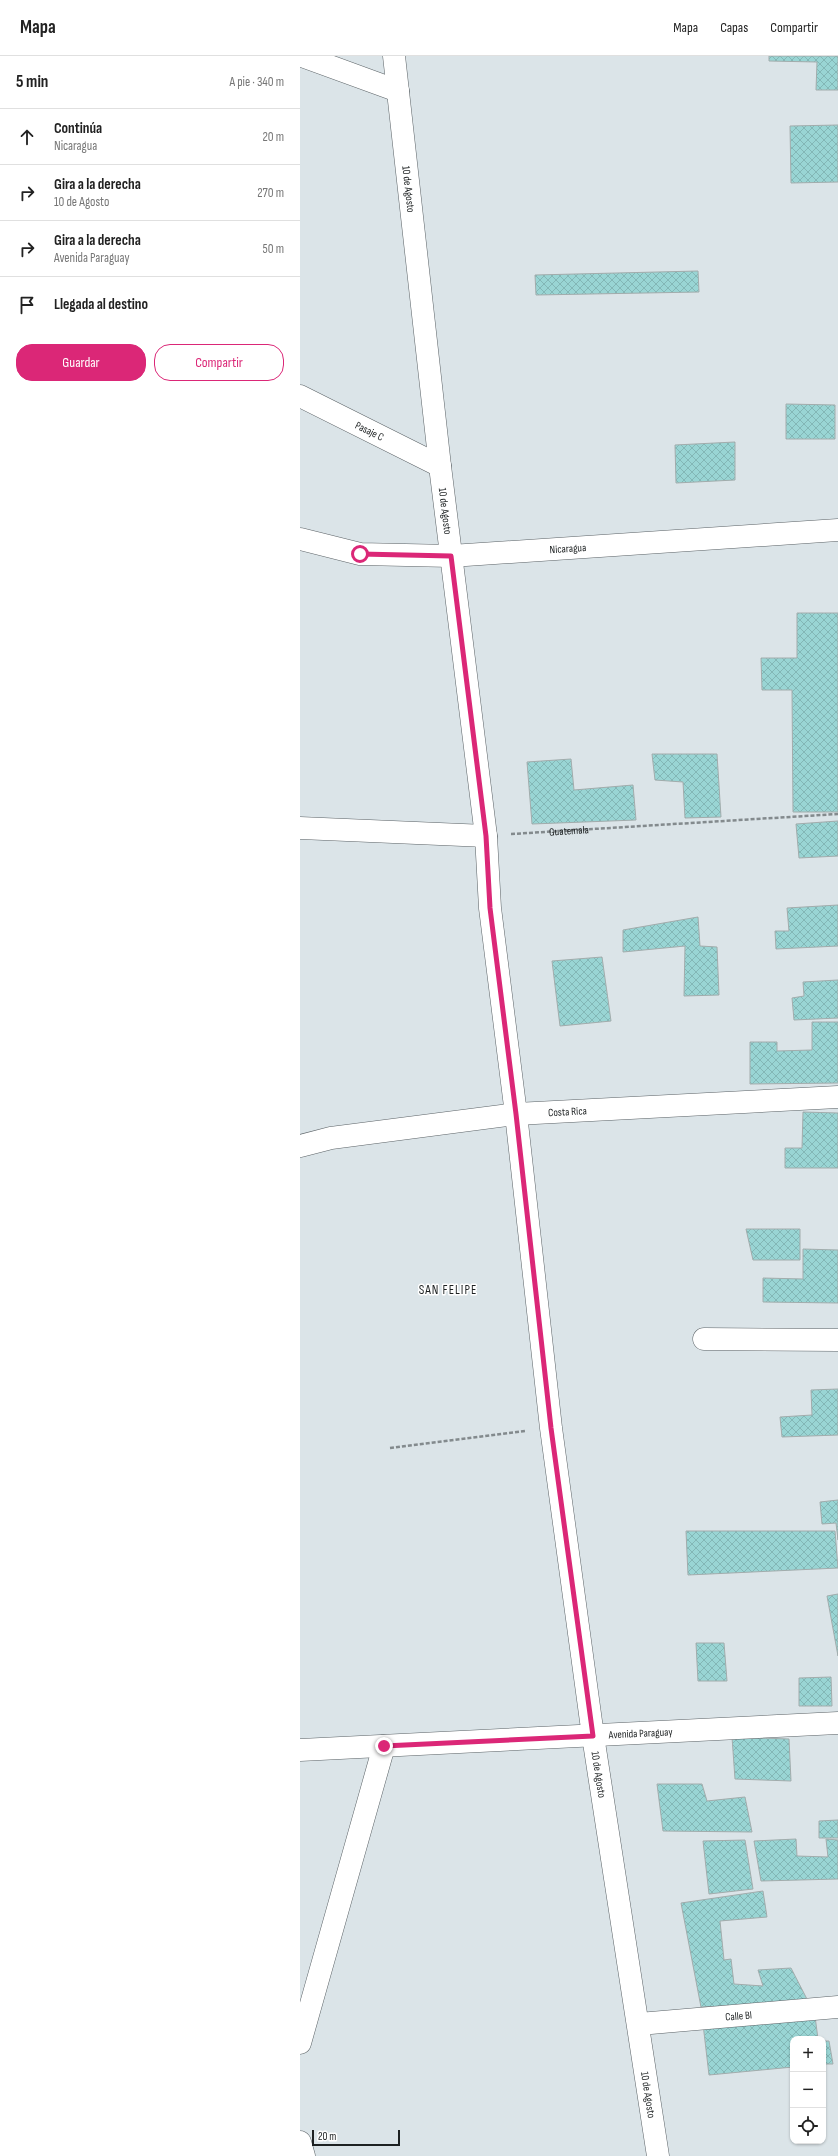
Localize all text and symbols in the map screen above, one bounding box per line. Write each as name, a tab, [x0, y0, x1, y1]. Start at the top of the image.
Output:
text: Mapa	[20, 16, 56, 39]
text: Mapa	[673, 19, 698, 36]
text: Capas	[720, 19, 748, 36]
text: Compartir	[770, 19, 818, 36]
text: 5 min	[16, 72, 48, 92]
text: A pie · 340 m	[230, 74, 284, 90]
text: Continúa	[54, 119, 102, 138]
icon: ahead	[16, 126, 38, 148]
text: 20 m	[262, 129, 284, 145]
text: Nicaragua	[54, 138, 97, 154]
street label: 10 de Agosto	[400, 165, 418, 214]
text: Gira a la derecha	[54, 175, 141, 194]
icon: right	[16, 182, 38, 204]
text: 270 m	[257, 185, 284, 201]
text: 10 de Agosto	[54, 194, 109, 210]
text: Gira a la derecha	[54, 231, 141, 250]
icon: right	[16, 238, 38, 260]
text: 50 m	[263, 241, 284, 257]
text: Avenida Paraguay	[54, 250, 129, 266]
icon: arrive	[16, 294, 38, 316]
text: Llegada al destino	[54, 295, 148, 314]
button: Guardar	[16, 344, 146, 381]
button: Compartir	[154, 344, 284, 381]
street label: Pasaje C	[353, 418, 386, 443]
street label: 10 de Agosto	[436, 487, 455, 536]
street label: Nicaragua	[549, 540, 587, 556]
route start	[351, 545, 369, 563]
street label: Guatemala	[549, 823, 589, 838]
street label: Costa Rica	[548, 1104, 587, 1119]
district label: SAN FELIPE	[419, 1282, 477, 1298]
street label: Avenida Paraguay	[607, 1725, 674, 1741]
route end	[375, 1737, 393, 1755]
street label: 10 de Agosto	[589, 1750, 609, 1799]
street label: Calle BI	[725, 2008, 753, 2023]
map controls	[790, 2036, 826, 2144]
button: +	[790, 2036, 826, 2072]
street label: 10 de Agosto	[639, 2071, 659, 2119]
button: −	[790, 2072, 826, 2108]
button: locate	[790, 2108, 826, 2144]
scale bar	[312, 2128, 400, 2147]
text: 20 m	[318, 2130, 336, 2143]

